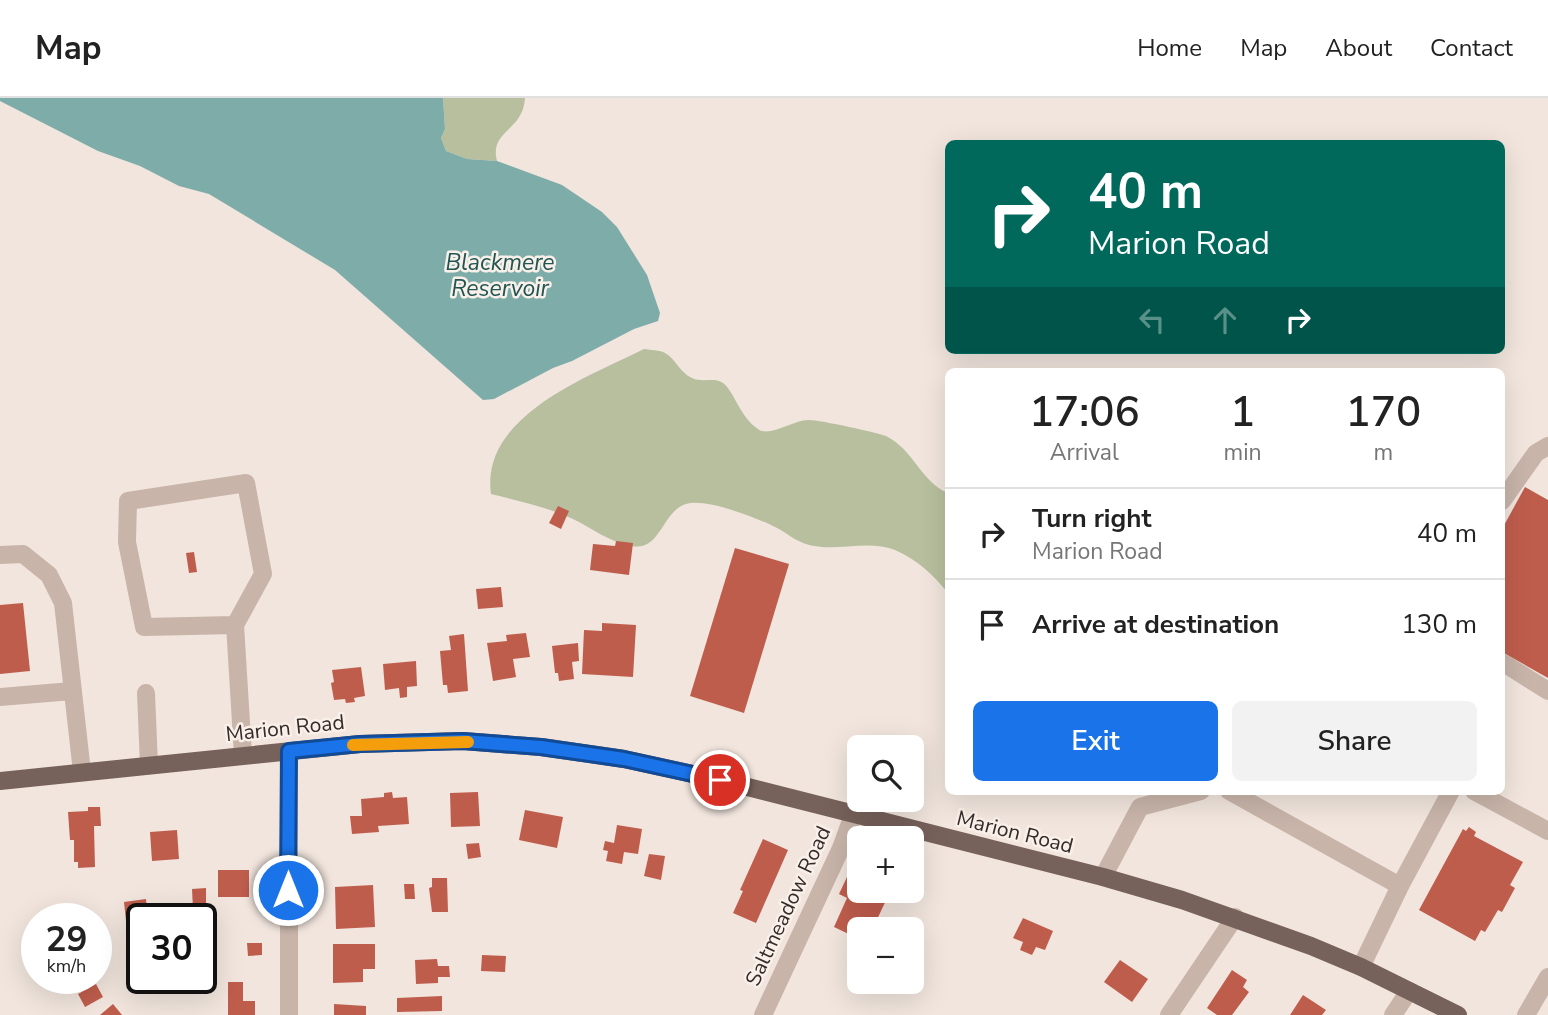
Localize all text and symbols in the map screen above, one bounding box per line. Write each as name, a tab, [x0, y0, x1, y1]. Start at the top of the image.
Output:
text: Map	[35, 26, 102, 71]
text: Home	[1137, 32, 1202, 64]
text: Map	[1240, 32, 1287, 64]
text: About	[1325, 32, 1392, 64]
text: Contact	[1430, 32, 1513, 64]
text: 40 m	[1088, 158, 1203, 225]
icon: right	[973, 168, 1064, 259]
text: Marion Road	[1088, 222, 1270, 265]
water label: Blackmere Reservoir	[446, 247, 554, 304]
icon: left	[1133, 301, 1171, 339]
icon: ahead	[1206, 301, 1244, 339]
icon: right	[1279, 301, 1317, 339]
text: 17:06	[1029, 384, 1140, 441]
text: 1	[1230, 384, 1255, 441]
text: 170	[1345, 384, 1421, 441]
text: Arrival	[1050, 437, 1119, 468]
text: min	[1224, 437, 1262, 468]
text: m	[1373, 437, 1393, 468]
text: Turn right	[1032, 501, 1151, 536]
icon: right	[973, 515, 1011, 553]
text: 40 m	[1417, 516, 1477, 551]
text: Marion Road	[1032, 536, 1163, 567]
icon: arrive	[973, 606, 1011, 644]
text: Arrive at destination	[1032, 607, 1279, 642]
text: 130 m	[1401, 607, 1477, 642]
button: Exit	[973, 701, 1218, 781]
button: Share	[1232, 701, 1477, 781]
street label: Marion Road	[224, 708, 346, 748]
map controls	[847, 735, 924, 994]
button: search	[847, 735, 924, 812]
pin	[690, 750, 750, 810]
icon: arrive	[701, 761, 739, 799]
street label: Marion Road	[954, 804, 1076, 860]
street label: Saltmeadow Road	[739, 822, 837, 990]
button: +	[847, 826, 924, 903]
position arrow	[251, 853, 325, 927]
speed limit sign: 30	[126, 903, 217, 994]
text: 29	[45, 916, 88, 963]
button: −	[847, 917, 924, 994]
text: km/h	[47, 954, 86, 978]

